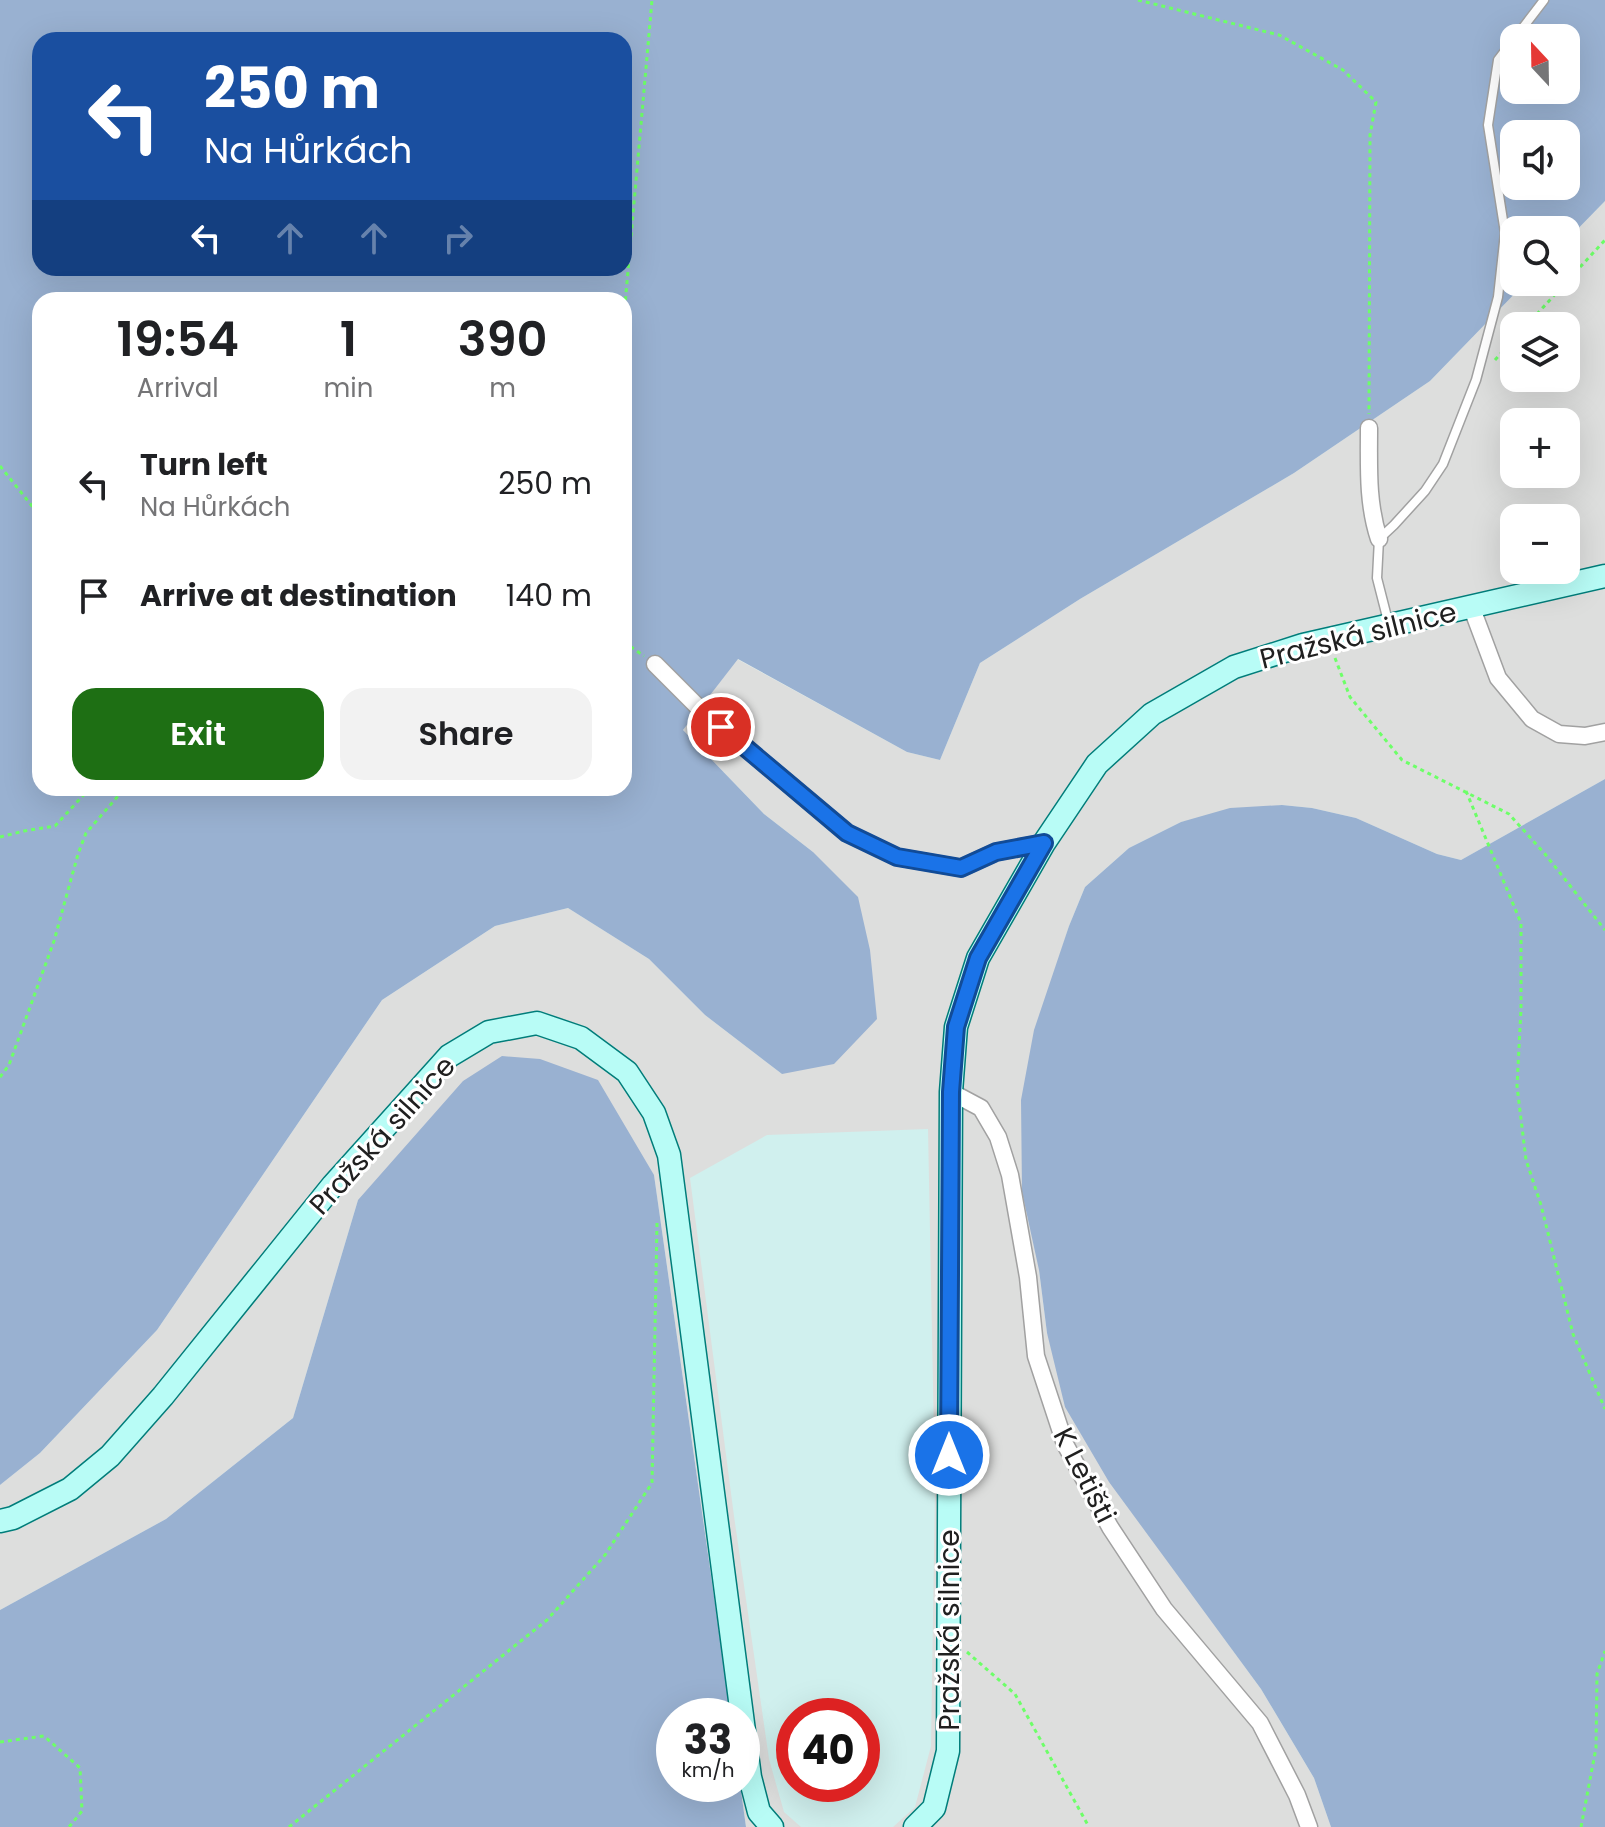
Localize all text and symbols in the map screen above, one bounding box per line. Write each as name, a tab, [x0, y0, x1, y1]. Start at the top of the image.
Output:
north arrow	[1500, 24, 1580, 104]
map controls	[1500, 24, 1580, 584]
text: 250 m	[204, 49, 380, 128]
icon: left	[72, 64, 176, 168]
button: sound	[1500, 120, 1580, 200]
text: Na Hůrkách	[204, 125, 412, 176]
icon: left	[184, 216, 228, 260]
icon: ahead	[268, 216, 312, 260]
icon: ahead	[352, 216, 396, 260]
icon: right	[436, 216, 480, 260]
button: search	[1500, 216, 1580, 296]
text: 19:54	[116, 306, 239, 373]
text: 1	[340, 306, 357, 373]
text: 390	[458, 306, 548, 373]
button: layers	[1500, 312, 1580, 392]
text: Arrival	[137, 370, 219, 406]
text: min	[324, 370, 373, 406]
text: m	[489, 370, 516, 406]
button: +	[1500, 408, 1580, 488]
text: Turn left	[140, 443, 268, 486]
icon: left	[72, 462, 116, 506]
text: 250 m	[498, 462, 592, 505]
text: Na Hůrkách	[140, 489, 291, 525]
button: −	[1500, 504, 1580, 584]
icon: arrive	[72, 574, 116, 618]
text: Arrive at destination	[140, 574, 457, 617]
text: 140 m	[506, 574, 592, 617]
street label: Pražská silnice	[1256, 592, 1461, 679]
button: Exit	[72, 688, 324, 780]
button: Share	[340, 688, 592, 780]
pin	[687, 693, 755, 761]
icon: arrive	[699, 705, 743, 749]
street label: Pražská silnice	[301, 1047, 464, 1223]
position arrow	[907, 1413, 991, 1497]
street label: K Letišti	[1044, 1421, 1125, 1530]
street label: Pražská silnice	[930, 1529, 969, 1731]
speed limit sign: 40	[776, 1698, 880, 1802]
text: 33	[684, 1712, 732, 1768]
text: km/h	[681, 1756, 735, 1784]

